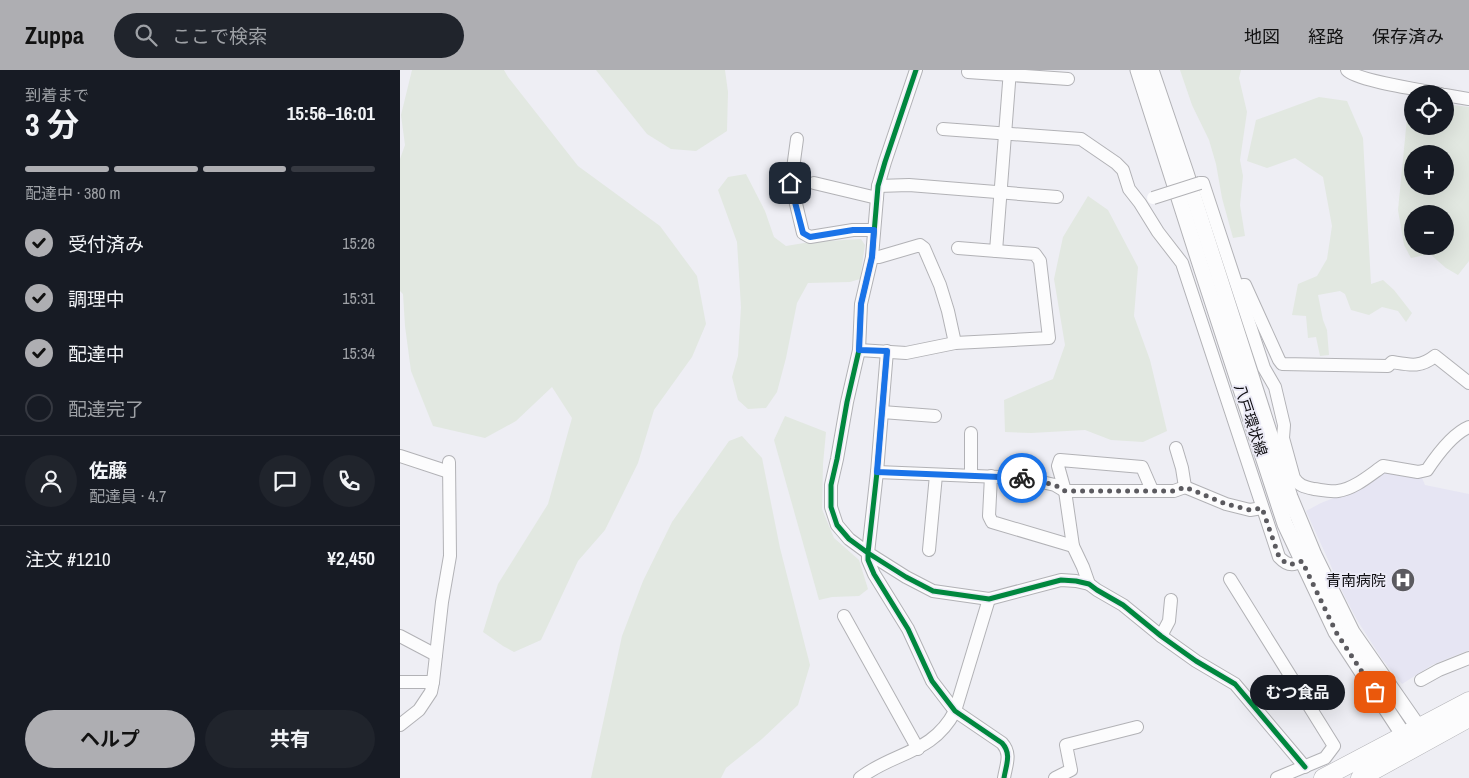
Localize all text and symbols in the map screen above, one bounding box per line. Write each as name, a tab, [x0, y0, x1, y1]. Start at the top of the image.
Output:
search box	[114, 13, 464, 58]
text: Zuppa	[25, 19, 84, 51]
icon: search	[132, 21, 160, 49]
text: ここで検索	[172, 23, 267, 49]
text: 地図	[1244, 24, 1280, 49]
text: 経路	[1308, 24, 1344, 49]
text: 保存済み	[1372, 24, 1444, 49]
text: 到着まで	[25, 84, 89, 106]
map controls	[1404, 85, 1454, 255]
button: locate	[1404, 85, 1454, 135]
text: 15:56–16:01	[287, 100, 375, 126]
text: 3 分	[25, 103, 79, 146]
button: +	[1404, 145, 1454, 195]
pin	[769, 162, 811, 204]
icon: home	[776, 169, 804, 197]
text: 配達中 · 380 m	[25, 182, 120, 204]
button: −	[1404, 205, 1454, 255]
icon: check	[25, 229, 53, 257]
text: 受付済み	[68, 231, 144, 257]
text: 15:26	[342, 232, 375, 254]
icon: check	[25, 284, 53, 312]
text: 調理中	[68, 286, 125, 312]
text: 15:31	[342, 287, 375, 309]
icon: check	[25, 339, 53, 367]
text: 配達中	[68, 341, 125, 367]
text: 15:34	[342, 342, 375, 364]
street label: 八戸環状線	[1229, 381, 1273, 459]
text: 配達完了	[68, 396, 144, 422]
courier	[997, 453, 1047, 503]
button: person	[25, 455, 77, 507]
button: chat	[259, 455, 311, 507]
button: phone	[323, 455, 375, 507]
text: 佐藤	[89, 457, 127, 483]
icon: bike	[1008, 464, 1036, 492]
text: 配達員 · 4.7	[89, 485, 166, 507]
text: ¥2,450	[327, 545, 375, 571]
text: 注文 #1210	[25, 546, 111, 572]
hospital icon: 青南病院	[1390, 567, 1416, 593]
place label: 青南病院	[1326, 570, 1386, 591]
pin	[1354, 671, 1396, 713]
callout: むつ食品	[1250, 674, 1345, 710]
icon: bag	[1361, 678, 1389, 706]
text: むつ食品	[1265, 681, 1330, 703]
button: ヘルプ	[25, 710, 195, 768]
button: 共有	[205, 710, 375, 768]

